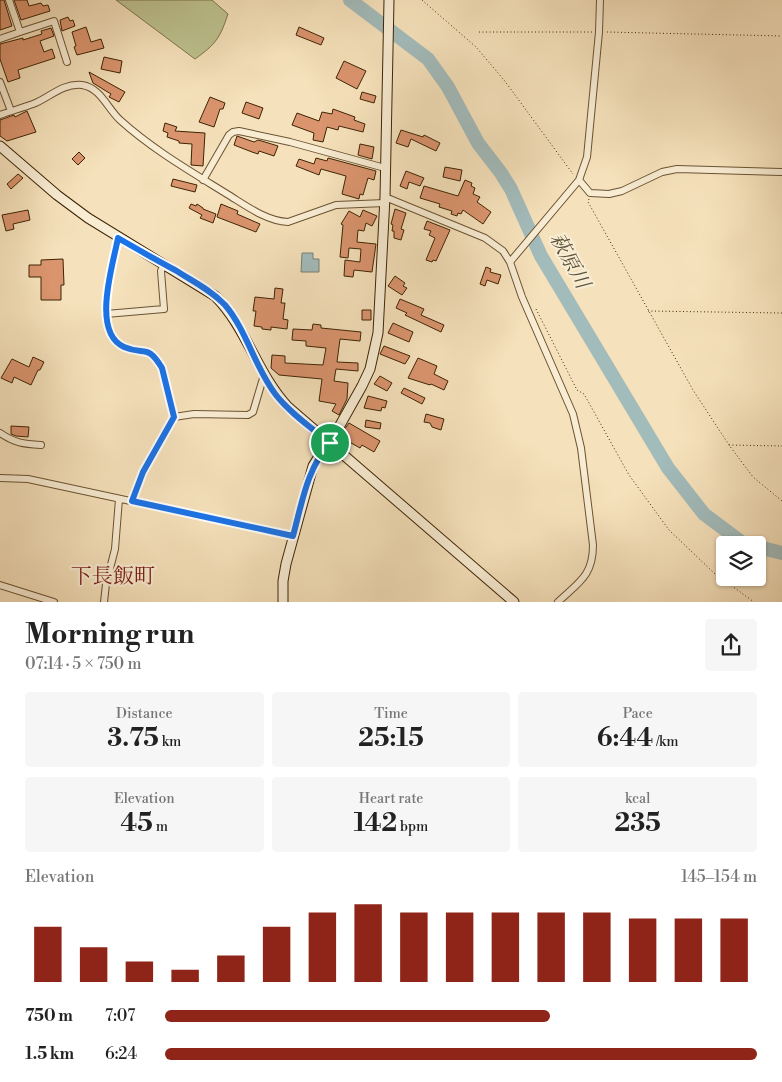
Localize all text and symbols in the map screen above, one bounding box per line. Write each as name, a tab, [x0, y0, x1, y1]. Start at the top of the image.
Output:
water label: 萩原川	[544, 229, 595, 295]
pin	[309, 422, 351, 464]
icon: arrive	[316, 429, 344, 457]
map controls	[716, 536, 766, 586]
button: layers	[716, 536, 766, 586]
district label: 下長飯町	[71, 564, 155, 590]
text: Morning run	[25, 617, 194, 652]
button: share	[705, 619, 757, 671]
text: 07:14 · 5 × 750 m	[25, 654, 141, 674]
text: Distance	[116, 705, 173, 723]
text: Time	[374, 705, 408, 723]
text: Pace	[623, 705, 653, 723]
text: 3.75	[107, 723, 159, 754]
text: 25:15	[358, 723, 424, 754]
text: 6:44	[597, 723, 653, 754]
text: km	[159, 733, 181, 751]
text: /km	[653, 733, 678, 751]
text: Elevation	[114, 790, 175, 808]
text: Heart rate	[359, 790, 423, 808]
text: kcal	[625, 790, 650, 808]
text: 45	[121, 808, 153, 839]
text: 142	[354, 808, 397, 839]
text: 235	[615, 808, 661, 839]
text: m	[153, 818, 168, 836]
text: bpm	[397, 818, 428, 836]
text: Elevation	[25, 867, 94, 887]
text: 145–154 m	[681, 867, 757, 887]
text: 750 m	[25, 1006, 73, 1026]
text: 7:07	[105, 1006, 135, 1026]
text: 1.5 km	[25, 1044, 74, 1064]
text: 6:24	[105, 1044, 137, 1064]

